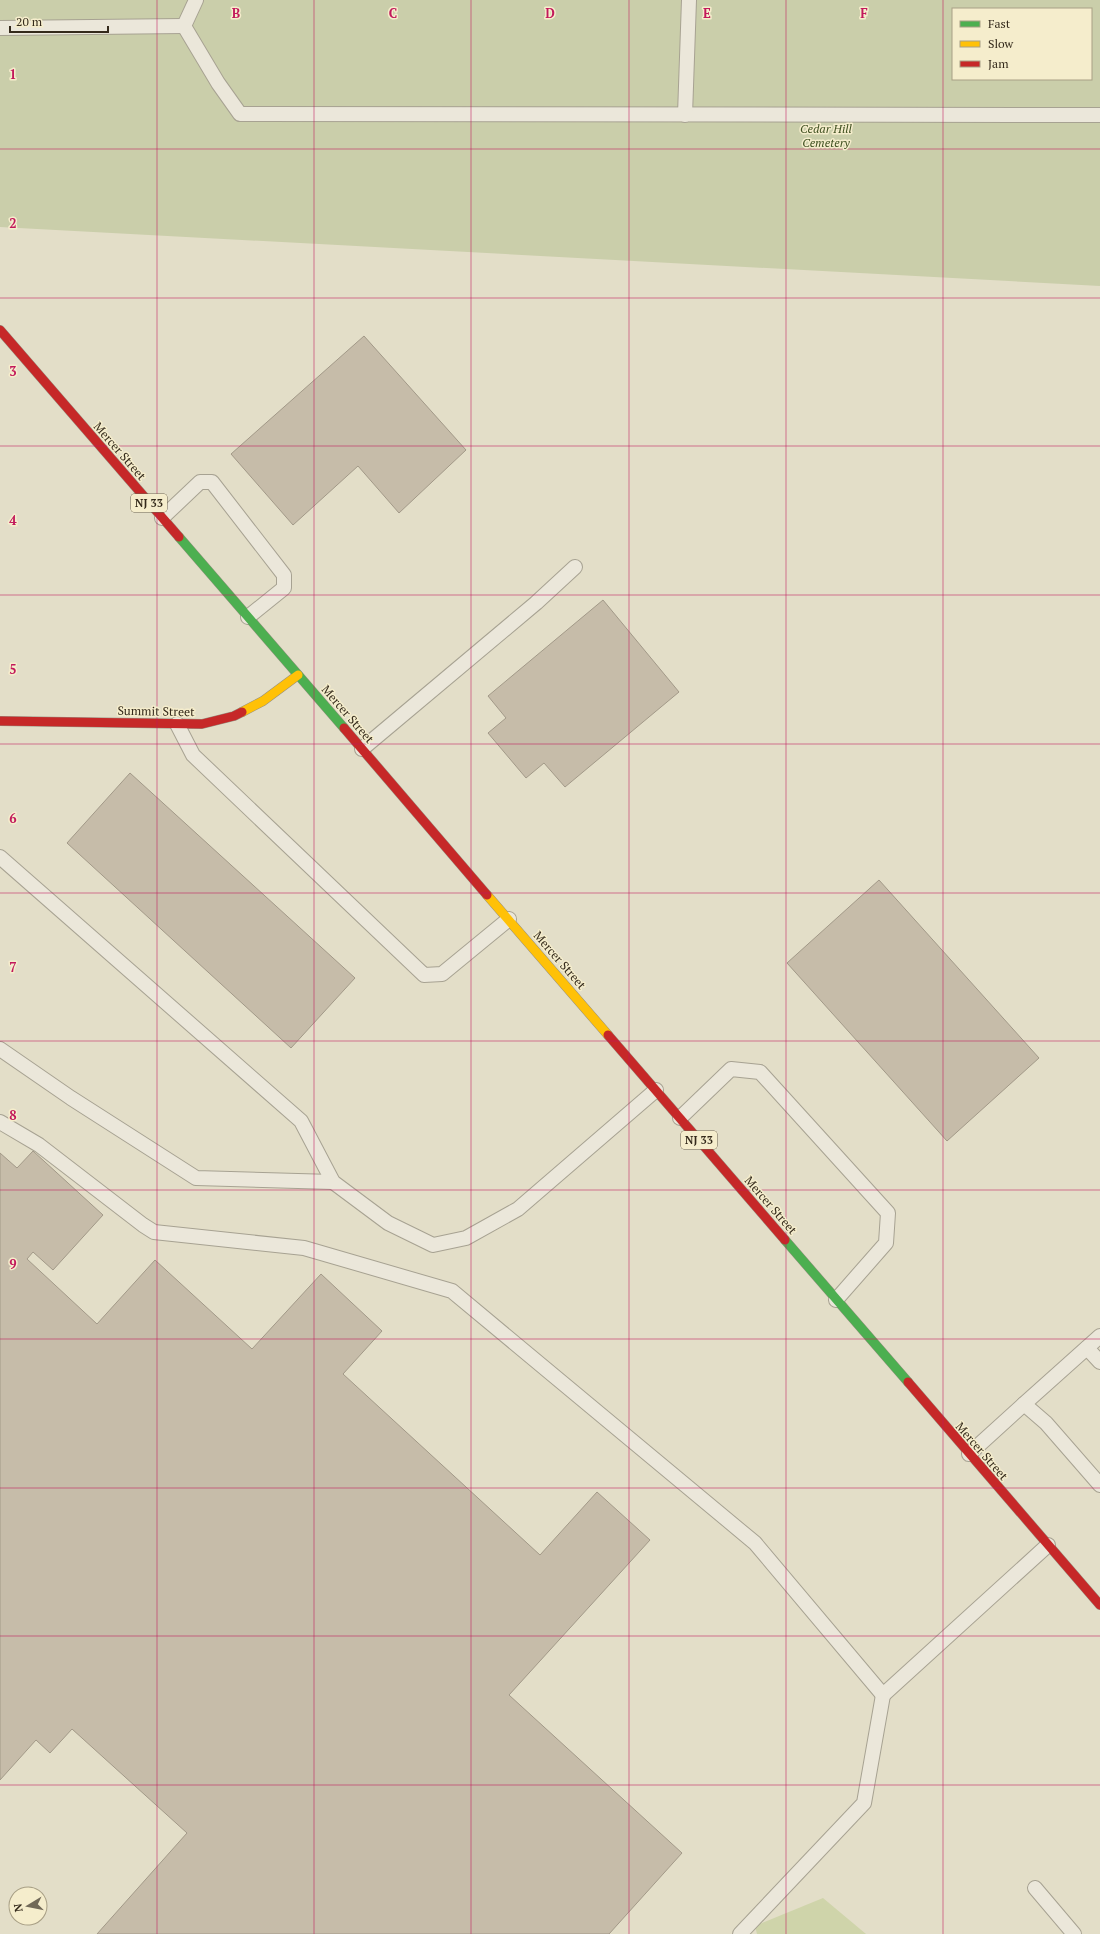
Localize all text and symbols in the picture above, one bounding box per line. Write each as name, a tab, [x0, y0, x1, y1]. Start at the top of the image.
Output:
text: B	[232, 4, 240, 22]
text: C	[389, 4, 397, 22]
text: D	[545, 4, 555, 22]
text: E	[703, 4, 711, 22]
text: F	[860, 4, 868, 22]
scale bar	[10, 8, 108, 34]
legend	[952, 8, 1092, 80]
text: 20 m	[16, 14, 43, 29]
text: Fast	[988, 16, 1011, 31]
text: Slow	[988, 36, 1014, 51]
text: Jam	[988, 56, 1009, 71]
text: 1	[9, 65, 17, 83]
park label: Cedar Hill Cemetery	[800, 121, 853, 150]
text: 2	[9, 214, 17, 232]
text: 3	[9, 362, 17, 380]
street label: Mercer Street	[91, 419, 150, 483]
road number: NJ 33	[131, 494, 167, 512]
text: 4	[9, 511, 17, 529]
text: 5	[9, 660, 17, 678]
street label: Mercer Street	[319, 682, 378, 746]
street label: Summit Street	[117, 703, 195, 719]
text: 6	[9, 809, 17, 827]
street label: Mercer Street	[531, 928, 590, 992]
text: 7	[9, 958, 17, 976]
text: 8	[9, 1106, 17, 1124]
road number: NJ 33	[681, 1131, 717, 1149]
street label: Mercer Street	[742, 1173, 801, 1237]
text: 9	[9, 1255, 17, 1273]
street label: Mercer Street	[953, 1419, 1012, 1483]
north arrow	[8, 1886, 48, 1926]
text: N	[10, 1902, 26, 1913]

